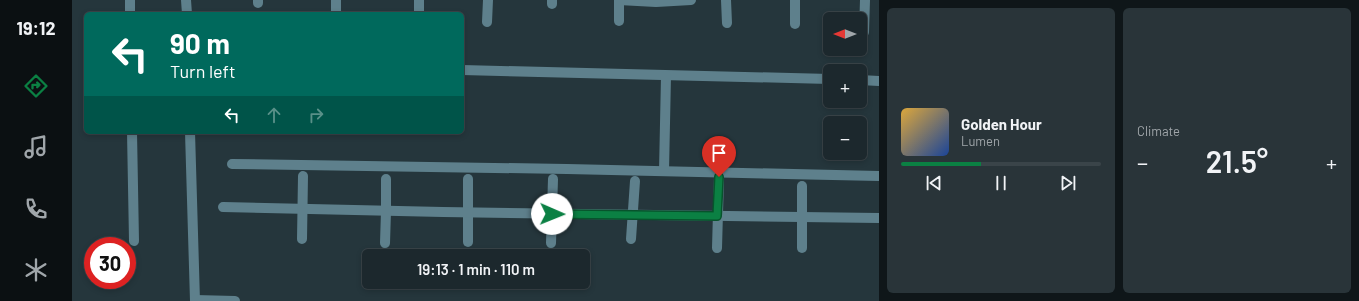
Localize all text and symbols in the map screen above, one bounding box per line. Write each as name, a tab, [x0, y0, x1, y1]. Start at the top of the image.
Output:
north arrow	[823, 12, 867, 56]
map controls	[823, 12, 867, 160]
text: 19:12	[17, 17, 55, 39]
text: 90 m	[170, 26, 230, 60]
icon: left	[104, 28, 156, 80]
text: Turn left	[170, 60, 236, 82]
button: +	[823, 64, 867, 108]
icon: directions	[22, 72, 50, 100]
icon: left	[221, 104, 243, 126]
icon: ahead	[263, 104, 285, 126]
icon: right	[305, 104, 327, 126]
text: Golden Hour	[961, 115, 1042, 133]
button: −	[823, 116, 867, 160]
text: Climate	[1137, 123, 1180, 139]
icon: music	[22, 133, 50, 161]
text: Lumen	[961, 133, 1000, 149]
pin	[702, 136, 736, 177]
icon: arrive	[708, 142, 730, 164]
text: 21.5°	[1206, 143, 1268, 179]
text: −	[1137, 149, 1148, 175]
text: +	[1326, 149, 1337, 175]
icon: previous	[923, 172, 945, 194]
icon: pause	[990, 172, 1012, 194]
icon: next	[1057, 172, 1079, 194]
position arrow	[531, 193, 573, 235]
icon: phone	[22, 195, 50, 223]
speed limit sign: 30	[84, 237, 136, 289]
icon: climate	[22, 256, 50, 284]
text: 19:13 · 1 min · 110 m	[417, 260, 535, 278]

